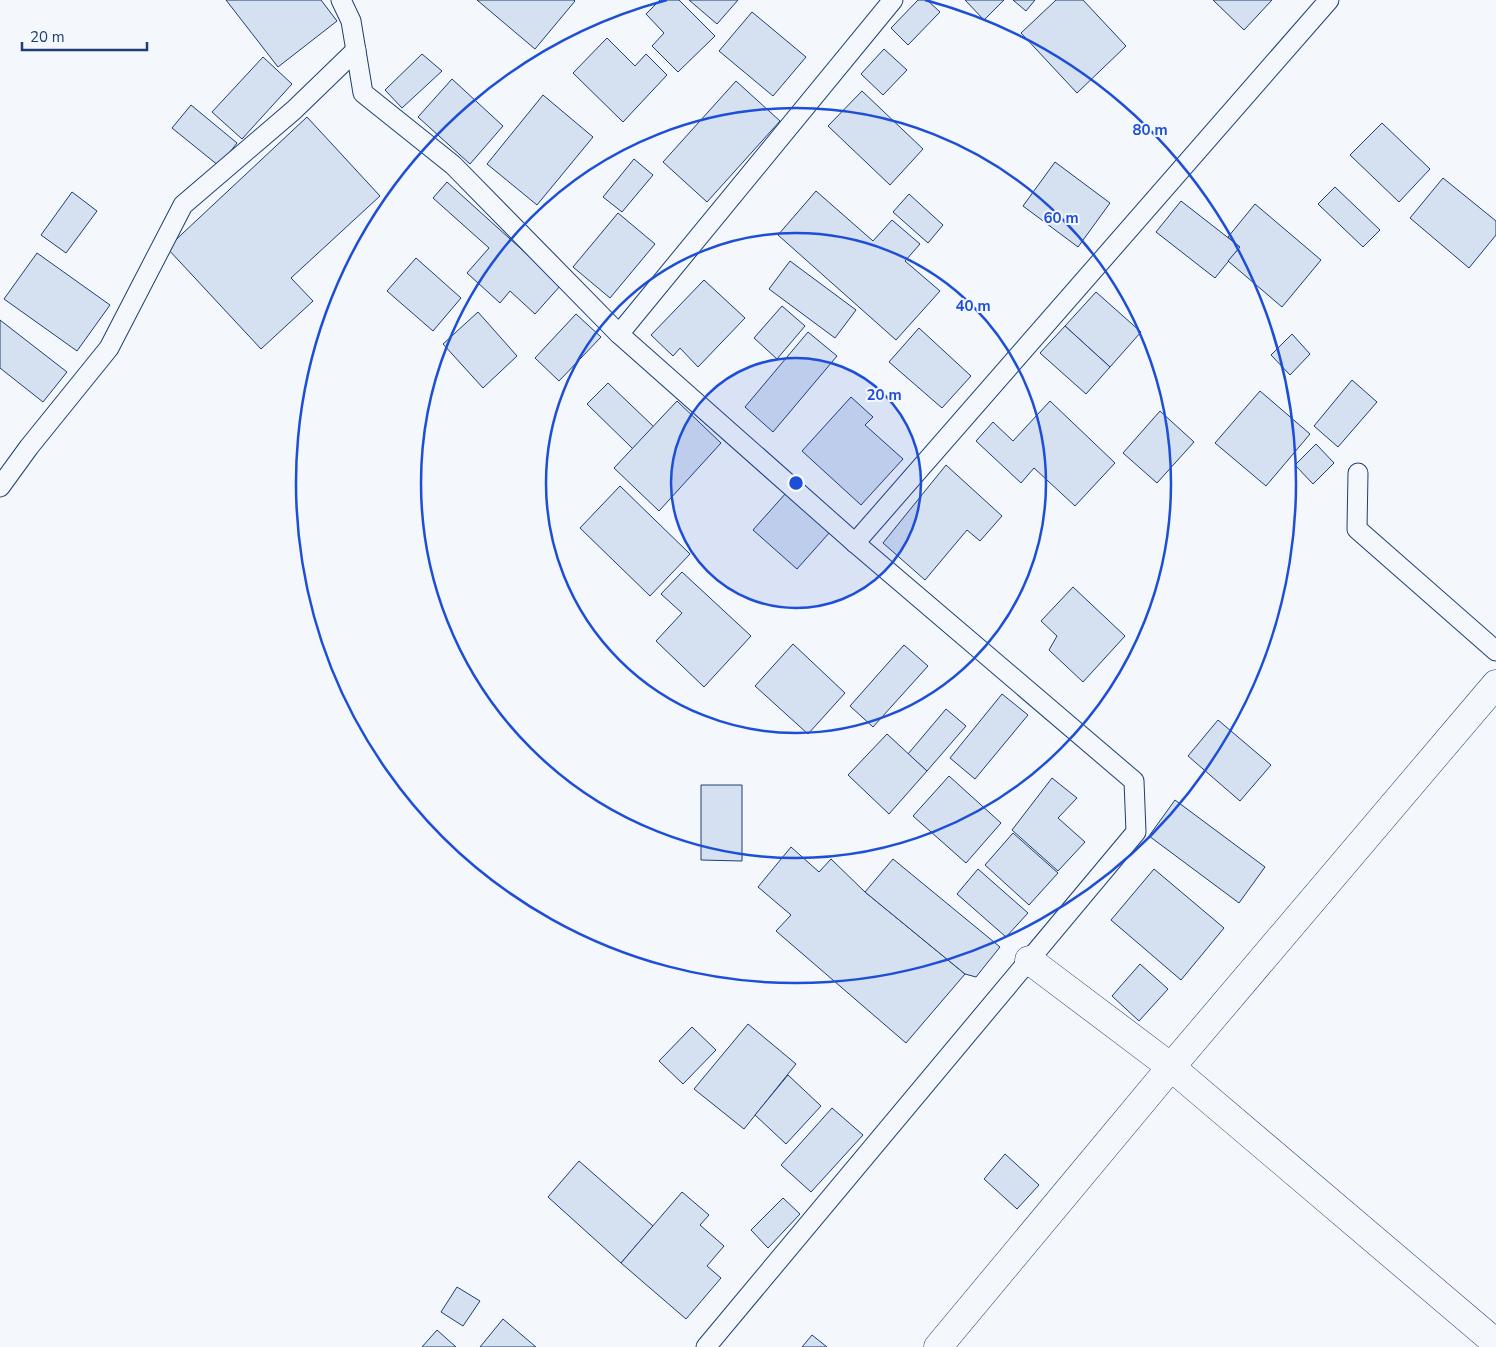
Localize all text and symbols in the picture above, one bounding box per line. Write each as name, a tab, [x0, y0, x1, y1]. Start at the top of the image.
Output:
scale bar	[22, 20, 148, 52]
text: 20 m	[30, 27, 65, 47]
text: 80 m	[1132, 120, 1168, 140]
text: 60 m	[1043, 208, 1079, 228]
text: 40 m	[955, 296, 991, 316]
text: 20 m	[866, 385, 902, 405]
centre of rings	[787, 474, 805, 492]

